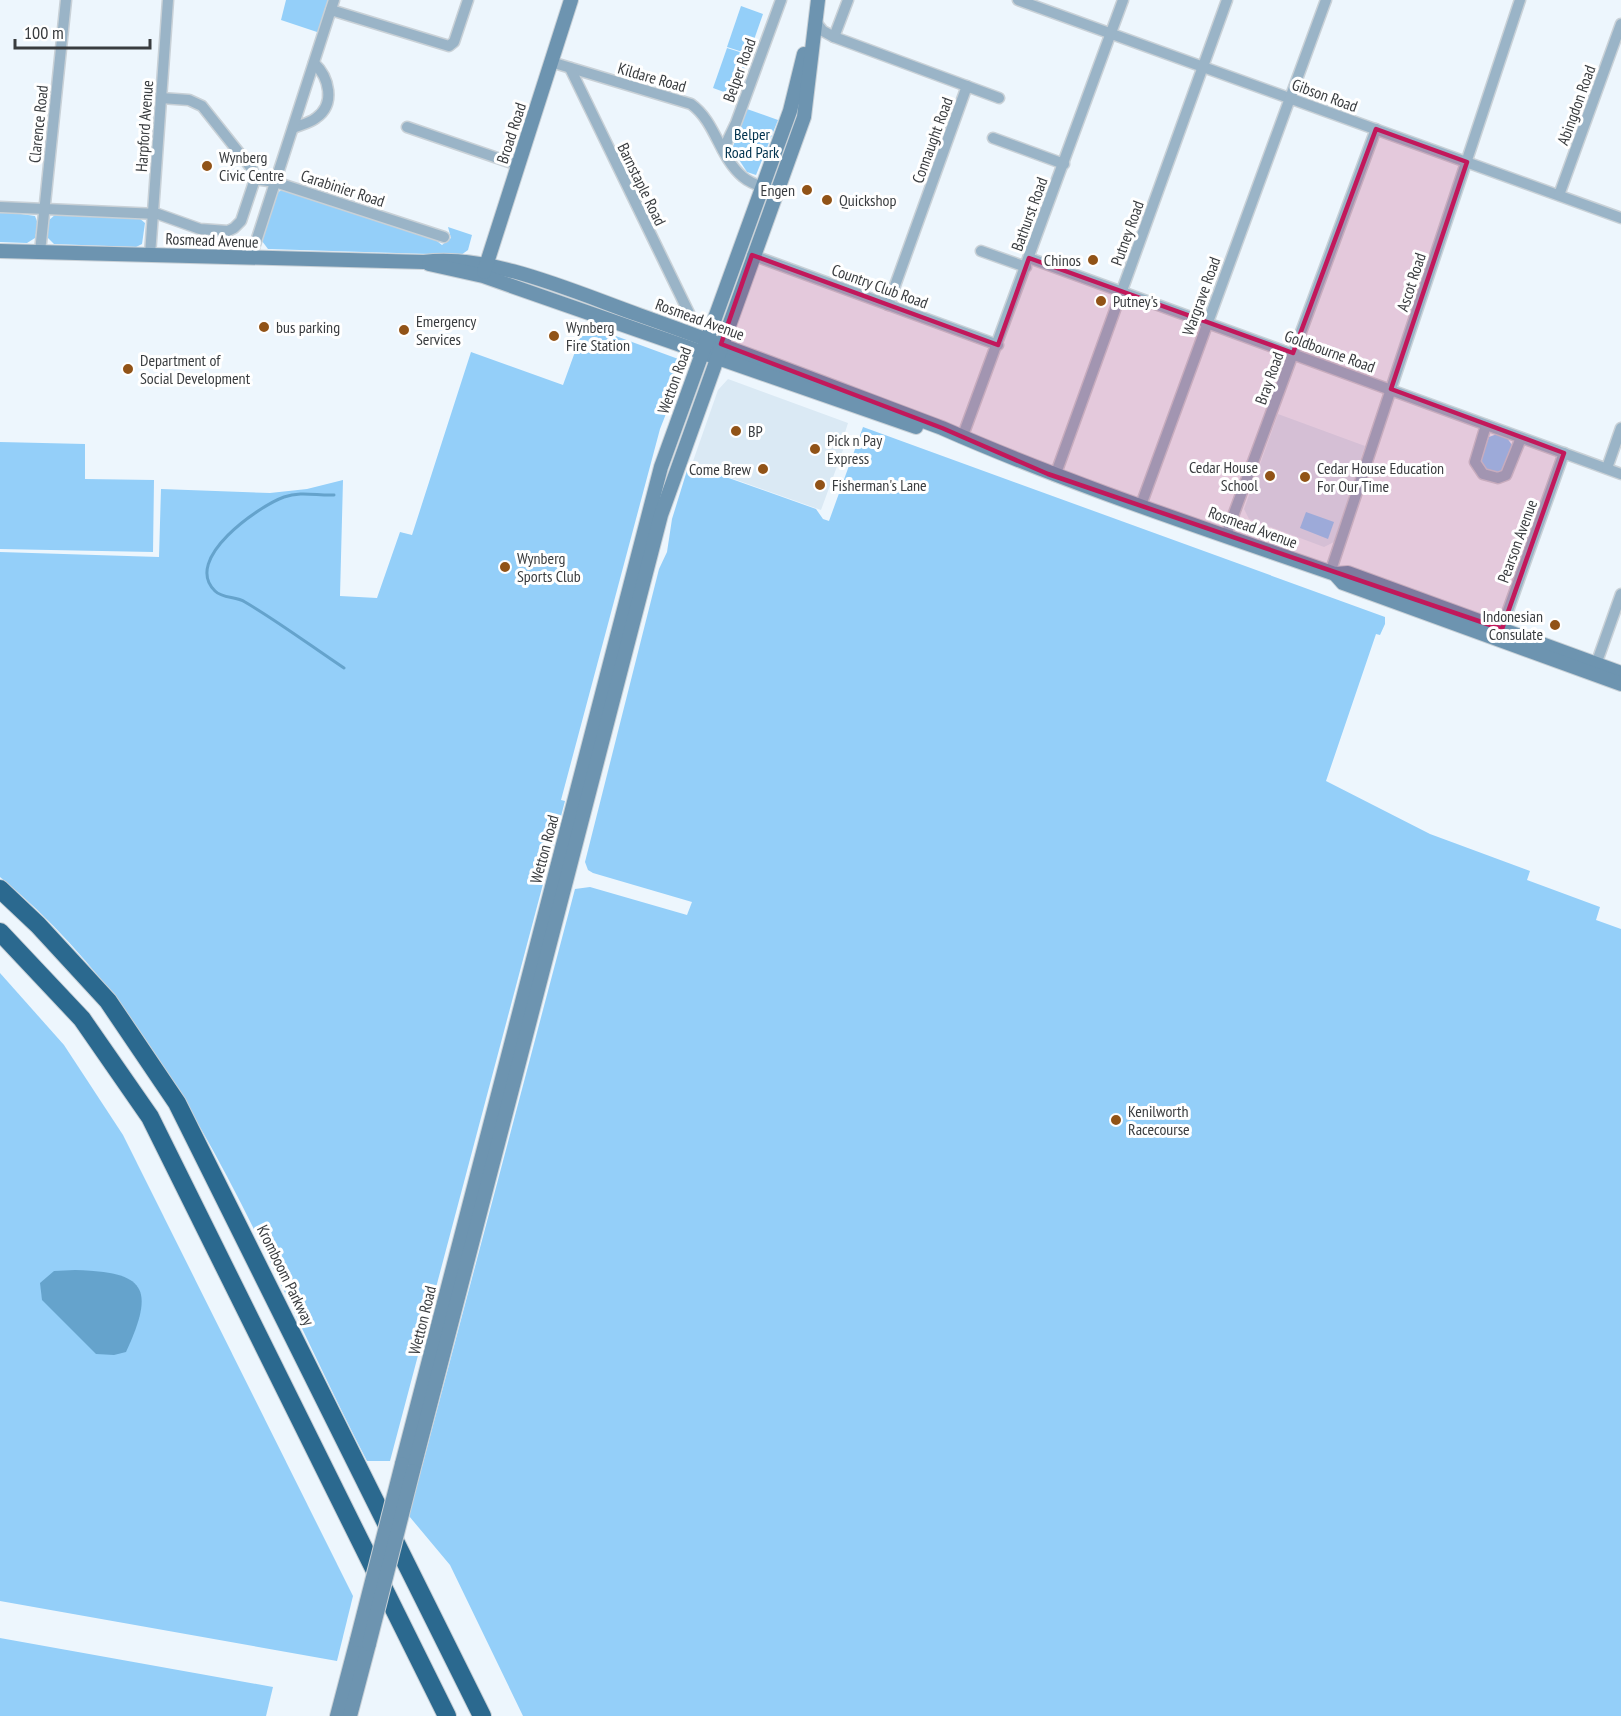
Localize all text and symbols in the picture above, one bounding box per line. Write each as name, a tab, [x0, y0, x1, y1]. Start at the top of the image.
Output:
scale bar	[15, 12, 150, 50]
text: 100 m	[24, 21, 64, 44]
street label: Belper Road	[718, 35, 760, 105]
street label: Kildare Road	[616, 58, 689, 96]
street label: Abingdon Road	[1552, 62, 1600, 148]
street label: Gibson Road	[1289, 74, 1361, 116]
street label: Harpford Avenue	[131, 80, 157, 172]
street label: Clarence Road	[24, 84, 52, 164]
street label: Connaught Road	[907, 94, 957, 186]
street label: Broad Road	[492, 100, 530, 166]
park label: Belper Road Park	[725, 124, 780, 162]
street label: Barnstaple Road	[613, 139, 671, 229]
place label: Wynberg Civic Centre	[219, 147, 284, 185]
marker: Wynberg Civic Centre	[200, 159, 214, 173]
street label: Carabinier Road	[299, 165, 387, 211]
street label: Bathurst Road	[1006, 174, 1052, 254]
place label: Engen	[761, 180, 795, 200]
marker: Engen	[800, 183, 814, 197]
place label: Quickshop	[839, 190, 896, 210]
marker: Quickshop	[820, 193, 834, 207]
street label: Putney Road	[1106, 198, 1148, 268]
street label: Rosmead Avenue	[165, 228, 259, 252]
place label: Chinos	[1044, 250, 1081, 270]
street label: Ascot Road	[1392, 250, 1430, 314]
marker: Chinos	[1086, 253, 1100, 267]
street label: Wargrave Road	[1178, 254, 1224, 338]
street label: Country Club Road	[829, 259, 931, 313]
place label: Putney's	[1113, 291, 1158, 311]
street label: Rosmead Avenue	[653, 294, 747, 344]
marker: Putney's	[1094, 294, 1108, 308]
place label: Emergency Services	[416, 311, 476, 349]
place label: bus parking	[276, 317, 340, 337]
place label: Wynberg Fire Station	[566, 317, 630, 355]
marker: bus parking	[257, 320, 271, 334]
marker: Emergency Services	[397, 323, 411, 337]
street label: Goldbourne Road	[1282, 325, 1378, 377]
marker: Wynberg Fire Station	[547, 329, 561, 343]
street label: Wetton Road	[653, 344, 695, 416]
street label: Bray Road	[1250, 349, 1288, 407]
place label: Department of Social Development	[140, 350, 251, 388]
marker: Department of Social Development	[121, 362, 135, 376]
place label: BP	[748, 421, 763, 441]
marker: BP	[729, 424, 743, 438]
place label: Pick n Pay Express	[827, 430, 882, 468]
marker: Pick n Pay Express	[808, 442, 822, 456]
place label: Cedar House School	[1189, 457, 1258, 495]
place label: Cedar House Education For Our Time	[1317, 458, 1444, 496]
place label: Come Brew	[689, 459, 752, 479]
marker: Come Brew	[756, 462, 770, 476]
marker: Cedar House School	[1263, 469, 1277, 483]
marker: Cedar House Education For Our Time	[1298, 470, 1312, 484]
place label: Fisherman's Lane	[832, 475, 927, 495]
marker: Fisherman's Lane	[813, 478, 827, 492]
street label: Pearson Avenue	[1493, 497, 1541, 585]
street label: Rosmead Avenue	[1206, 502, 1300, 552]
place label: Wynberg Sports Club	[517, 548, 581, 586]
marker: Wynberg Sports Club	[498, 560, 512, 574]
place label: Indonesian Consulate	[1482, 606, 1543, 644]
marker: Indonesian Consulate	[1548, 618, 1562, 632]
street label: Wetton Road	[525, 813, 563, 885]
place label: Kenilworth Racecourse	[1128, 1101, 1190, 1139]
marker: Kenilworth Racecourse	[1109, 1113, 1123, 1127]
street label: Kromboom Parkway	[253, 1221, 319, 1329]
street label: Wetton Road	[404, 1284, 440, 1356]

